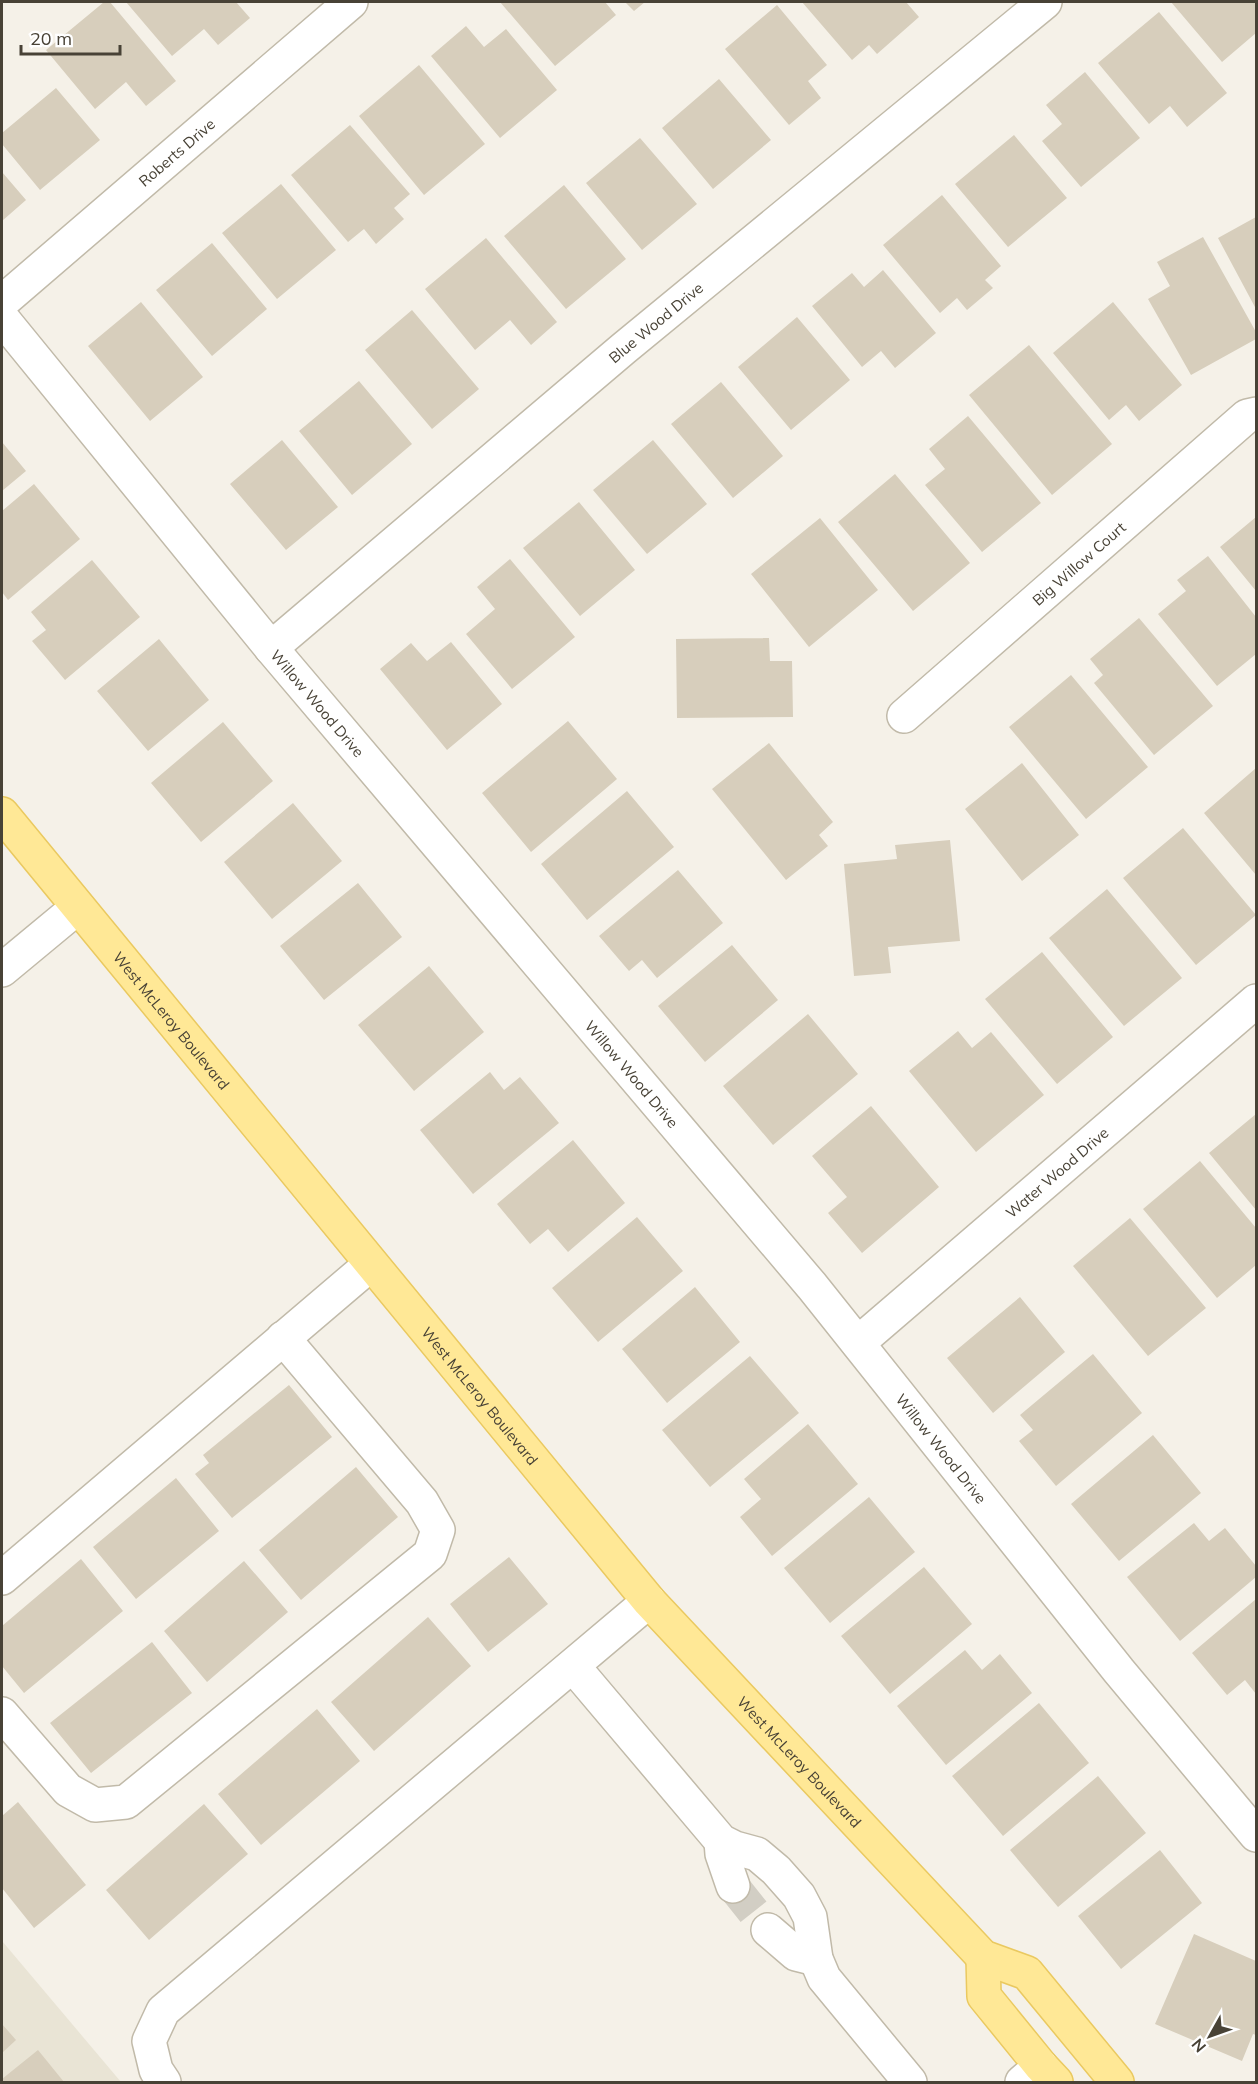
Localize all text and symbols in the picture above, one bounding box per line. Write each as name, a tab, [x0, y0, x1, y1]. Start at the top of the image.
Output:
scale bar	[21, 18, 120, 56]
text: 20 m	[30, 27, 72, 50]
street label: Roberts Drive	[134, 114, 219, 190]
street label: Blue Wood Drive	[604, 278, 707, 367]
street label: Big Willow Court	[1028, 517, 1129, 609]
street label: Willow Wood Drive	[267, 645, 369, 761]
street label: West McLeroy Boulevard	[109, 947, 234, 1093]
street label: Willow Wood Drive	[581, 1016, 683, 1131]
street label: Water Wood Drive	[1001, 1123, 1112, 1222]
street label: West McLeroy Boulevard	[418, 1323, 543, 1469]
street label: Willow Wood Drive	[892, 1390, 991, 1507]
street label: West McLeroy Boulevard	[733, 1692, 866, 1831]
north arrow	[1180, 2006, 1240, 2066]
text: N	[1187, 2035, 1210, 2057]

